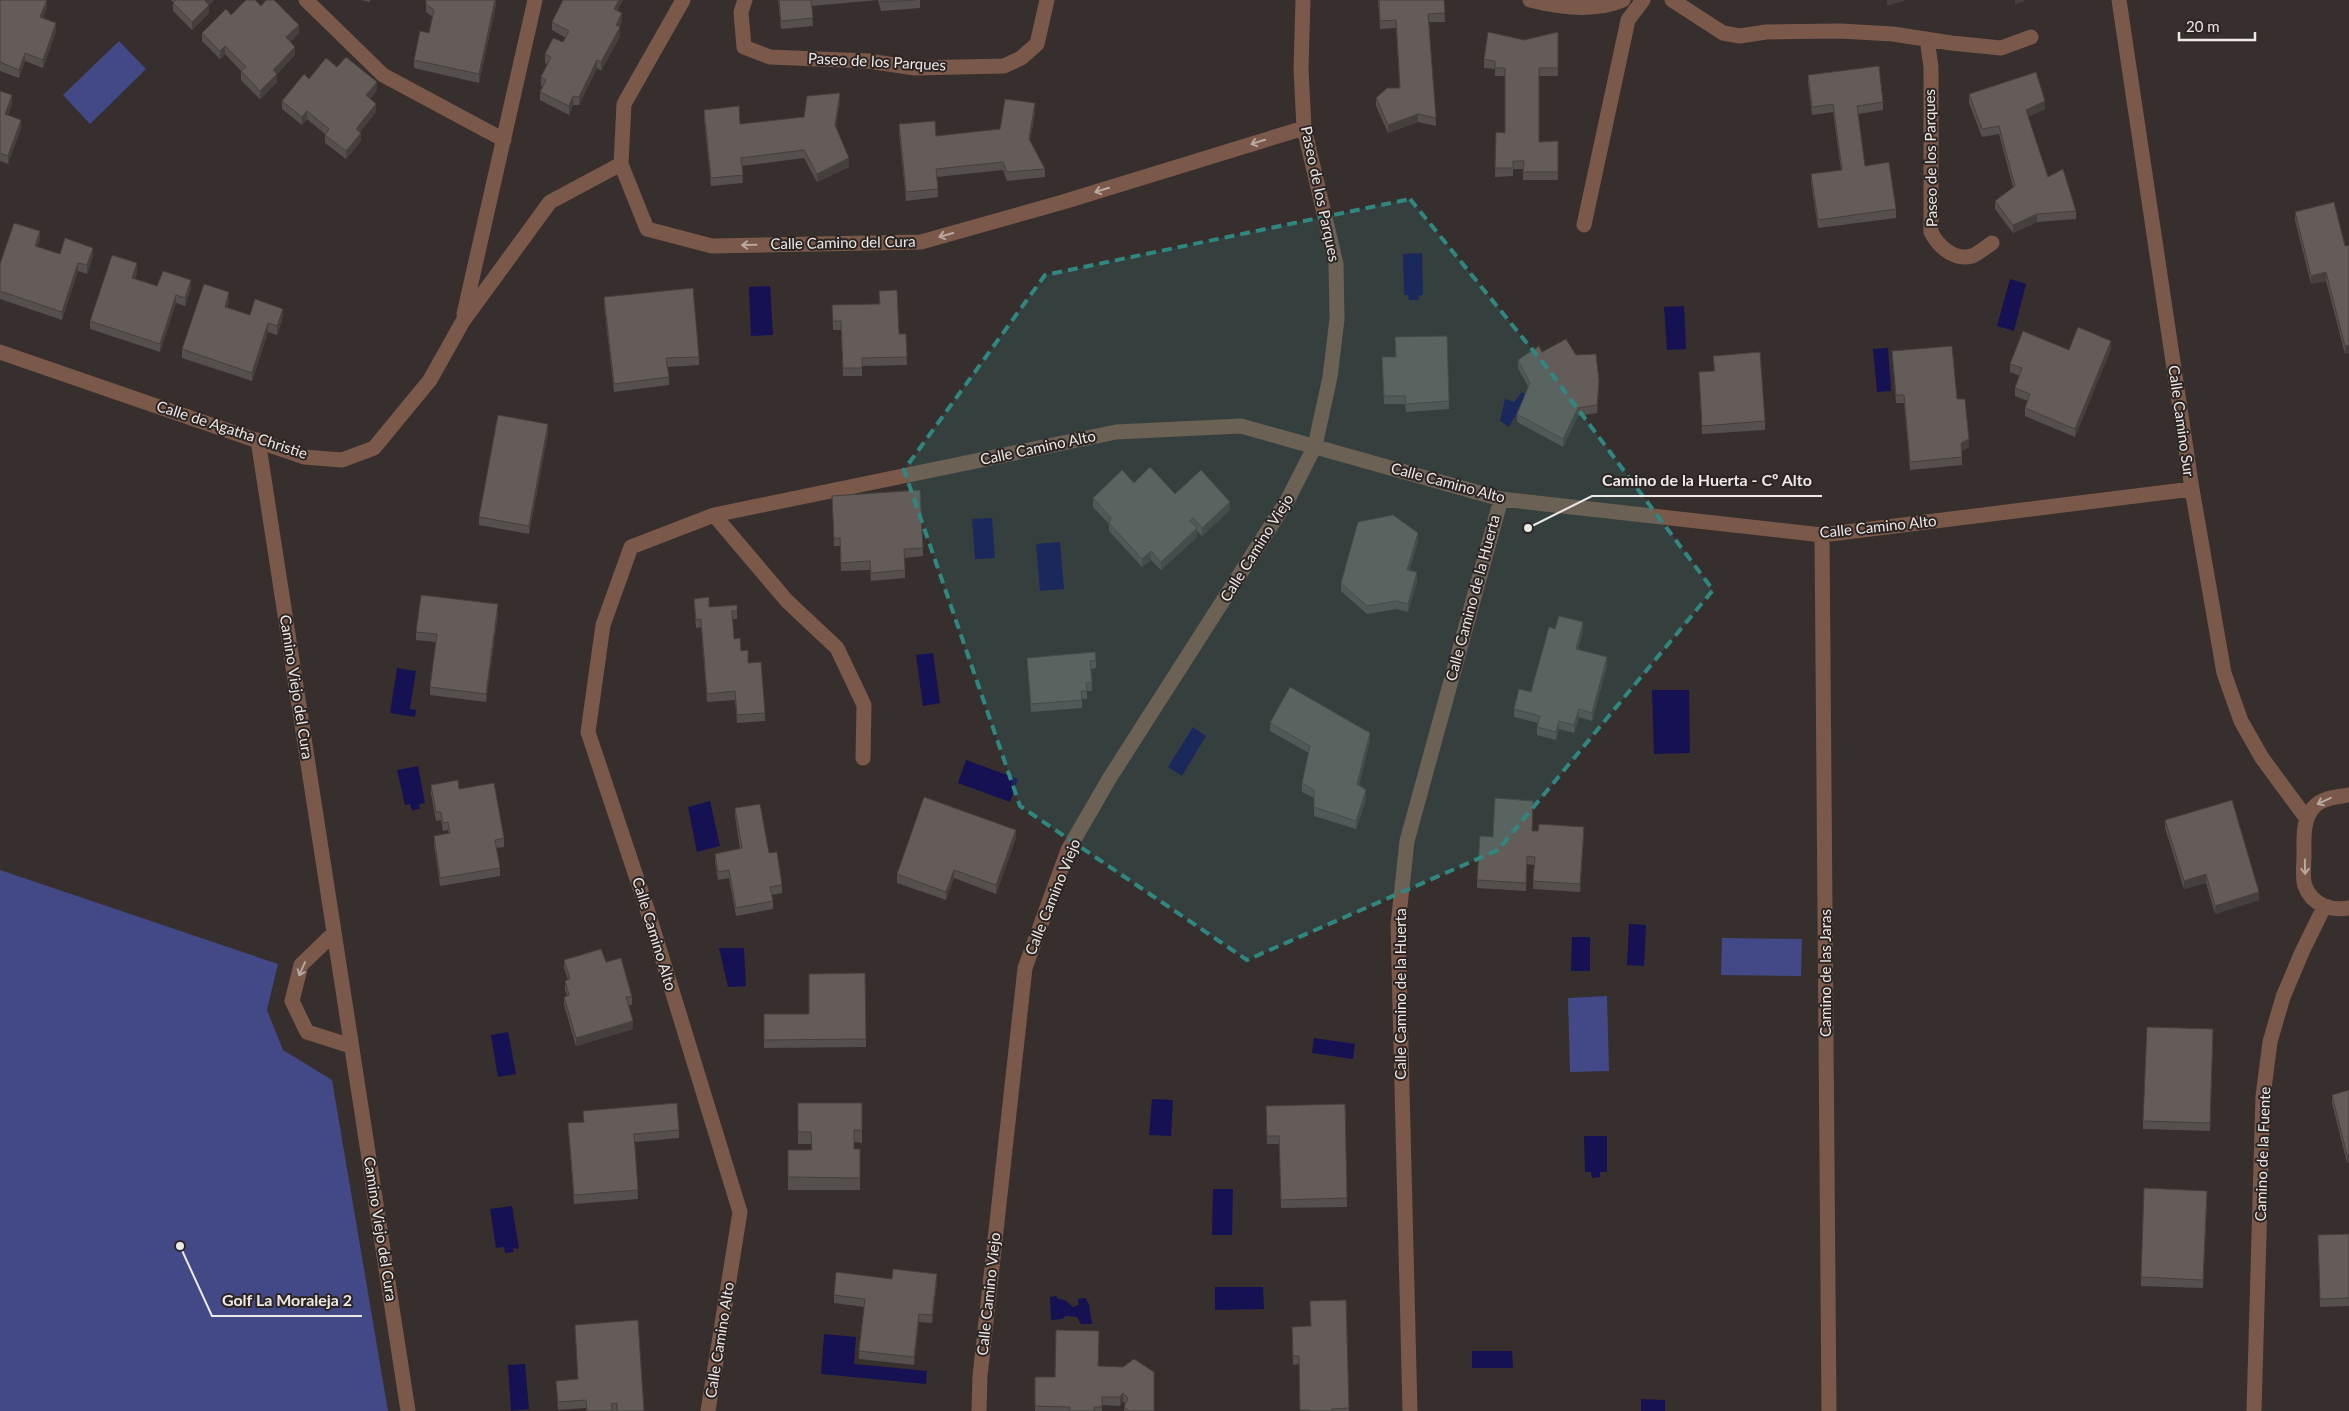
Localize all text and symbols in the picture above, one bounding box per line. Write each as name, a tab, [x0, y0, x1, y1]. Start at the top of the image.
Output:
scale bar	[2179, 10, 2255, 42]
text: 20 m	[2186, 17, 2220, 35]
street label: Paseo de los Parques	[808, 48, 946, 74]
street label: Paseo de los Parques	[1920, 89, 1940, 227]
street label: Paseo de los Parques	[1298, 124, 1344, 263]
one-way arrow	[1250, 138, 1266, 148]
one-way arrow	[1095, 186, 1111, 195]
one-way arrow	[938, 230, 954, 240]
street label: Calle Camino del Cura	[770, 232, 916, 252]
one-way arrow	[742, 241, 758, 250]
street label: Calle Camino Sur	[2165, 364, 2199, 478]
street label: Calle de Agatha Christie	[155, 396, 310, 462]
street label: Calle Camino Alto	[978, 426, 1097, 468]
street label: Calle Camino Alto	[1389, 458, 1507, 506]
callout: Camino de la Huerta - Cº Alto	[1592, 465, 1822, 496]
text: Camino de la Huerta - Cº Alto	[1602, 470, 1812, 489]
street label: Calle Camino Viejo	[1216, 490, 1297, 605]
street label: Calle Camino Alto	[1819, 511, 1937, 541]
street label: Calle Camino de la Huerta	[1441, 513, 1503, 683]
street label: Camino Viejo del Cura	[277, 613, 317, 760]
one-way arrow	[2317, 797, 2332, 806]
street label: Calle Camino Viejo	[1021, 836, 1084, 957]
one-way arrow	[2300, 859, 2309, 875]
street label: Calle Camino Alto	[629, 875, 681, 992]
street label: Calle Camino de la Huerta	[1391, 908, 1409, 1080]
street label: Camino de las Jaras	[1816, 909, 1834, 1037]
one-way arrow	[296, 961, 306, 976]
street label: Camino de la Fuente	[2251, 1086, 2273, 1222]
street label: Camino Viejo del Cura	[361, 1155, 401, 1302]
street label: Calle Camino Viejo	[973, 1231, 1003, 1356]
street label: Calle Camino Alto	[701, 1280, 737, 1399]
callout: Golf La Moraleja 2	[212, 1285, 362, 1316]
text: Golf La Moraleja 2	[222, 1290, 352, 1309]

